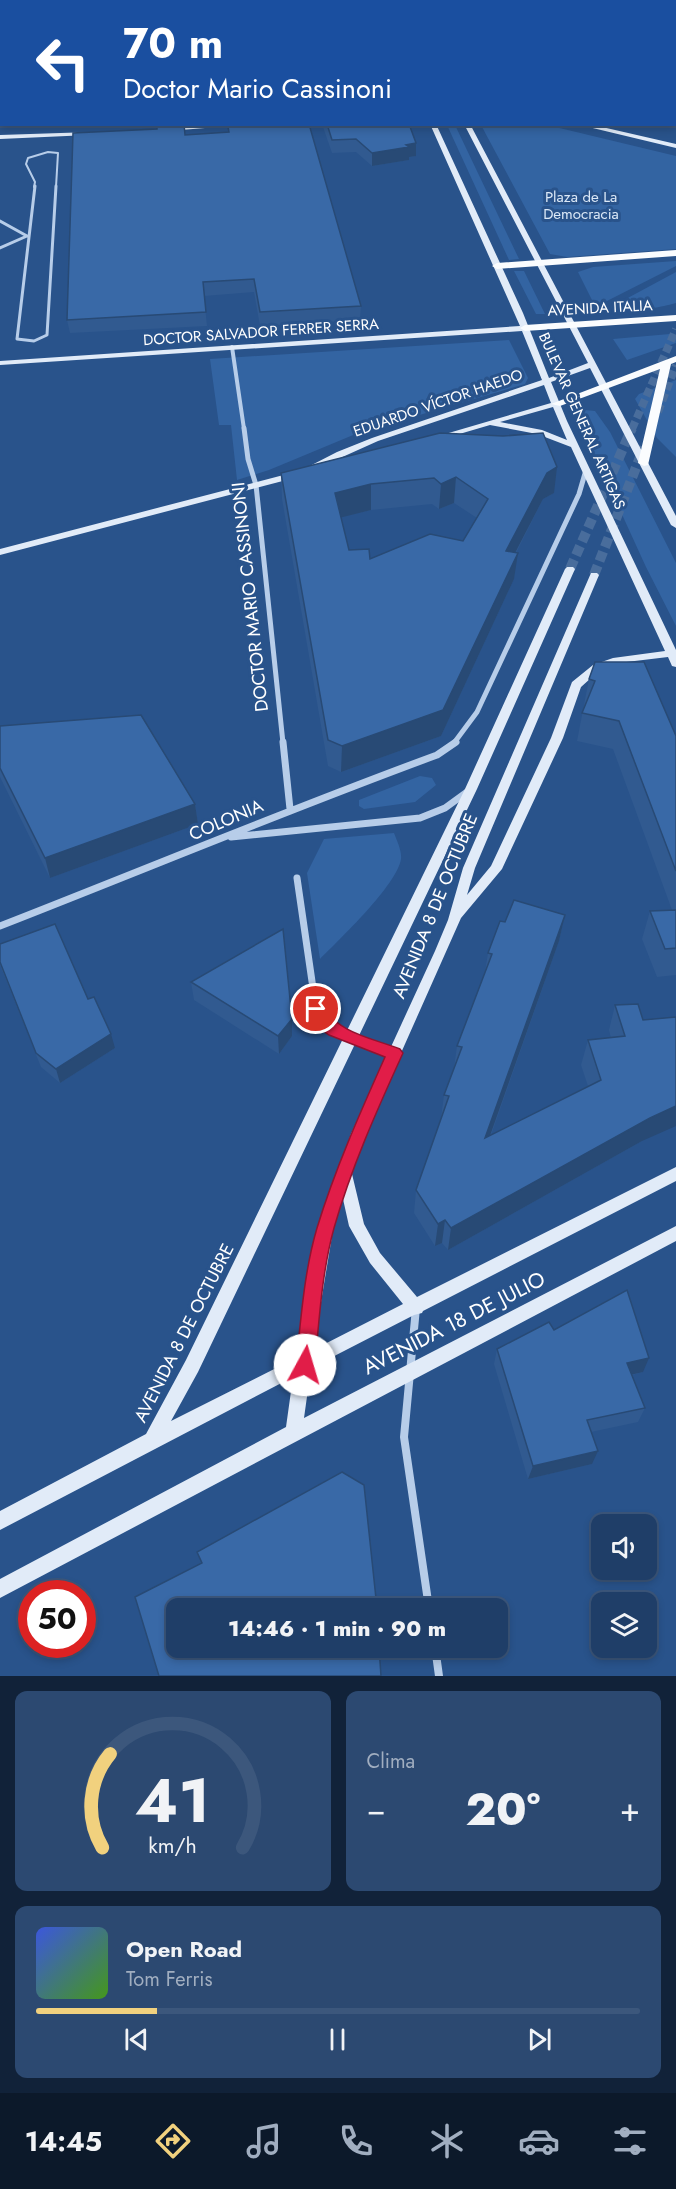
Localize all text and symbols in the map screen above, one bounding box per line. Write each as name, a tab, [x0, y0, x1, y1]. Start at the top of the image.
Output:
text: 70 m	[123, 13, 223, 74]
icon: left	[24, 24, 102, 102]
text: Doctor Mario Cassinoni	[123, 69, 392, 108]
park label: Plaza de La Democracia	[543, 186, 619, 225]
street label: AVENIDA ITALIA	[547, 294, 653, 322]
street label: DOCTOR SALVADOR FERRER SERRA	[142, 313, 380, 351]
street label: BULEVAR GENERAL ARTIGAS	[533, 329, 631, 513]
street label: EDUARDO VÍCTOR HAEDO	[350, 364, 526, 442]
street label: DOCTOR MARIO CASSINONI	[225, 481, 275, 713]
street label: COLONIA	[185, 793, 267, 847]
street label: AVENIDA 8 DE OCTUBRE	[386, 810, 484, 1002]
pin	[290, 983, 341, 1034]
icon: arrive	[299, 992, 332, 1025]
street label: AVENIDA 8 DE OCTUBRE	[128, 1239, 240, 1427]
street label: AVENIDA 18 DE JULIO	[358, 1264, 550, 1382]
position arrow	[273, 1333, 337, 1397]
map controls	[591, 1514, 657, 1658]
button: sound	[591, 1514, 657, 1580]
speed limit sign: 50	[18, 1580, 96, 1658]
button: layers	[591, 1592, 657, 1658]
text: 14:46 · 1 min · 90 m	[228, 1612, 446, 1644]
text: Clima	[367, 1747, 415, 1776]
text: 41	[135, 1755, 210, 1845]
text: 20°	[465, 1777, 540, 1842]
text: −	[367, 1786, 386, 1833]
text: +	[620, 1786, 640, 1833]
text: km/h	[149, 1830, 197, 1861]
text: Open Road	[126, 1933, 242, 1965]
text: Tom Ferris	[126, 1965, 213, 1994]
icon: previous	[120, 2023, 153, 2056]
icon: pause	[321, 2023, 354, 2056]
icon: next	[523, 2023, 556, 2056]
icon: directions	[152, 2120, 194, 2162]
icon: music	[243, 2120, 285, 2162]
icon: phone	[335, 2120, 377, 2162]
icon: climate	[426, 2120, 468, 2162]
icon: car	[518, 2120, 560, 2162]
icon: filters	[609, 2120, 651, 2162]
text: 14:45	[25, 2122, 102, 2161]

